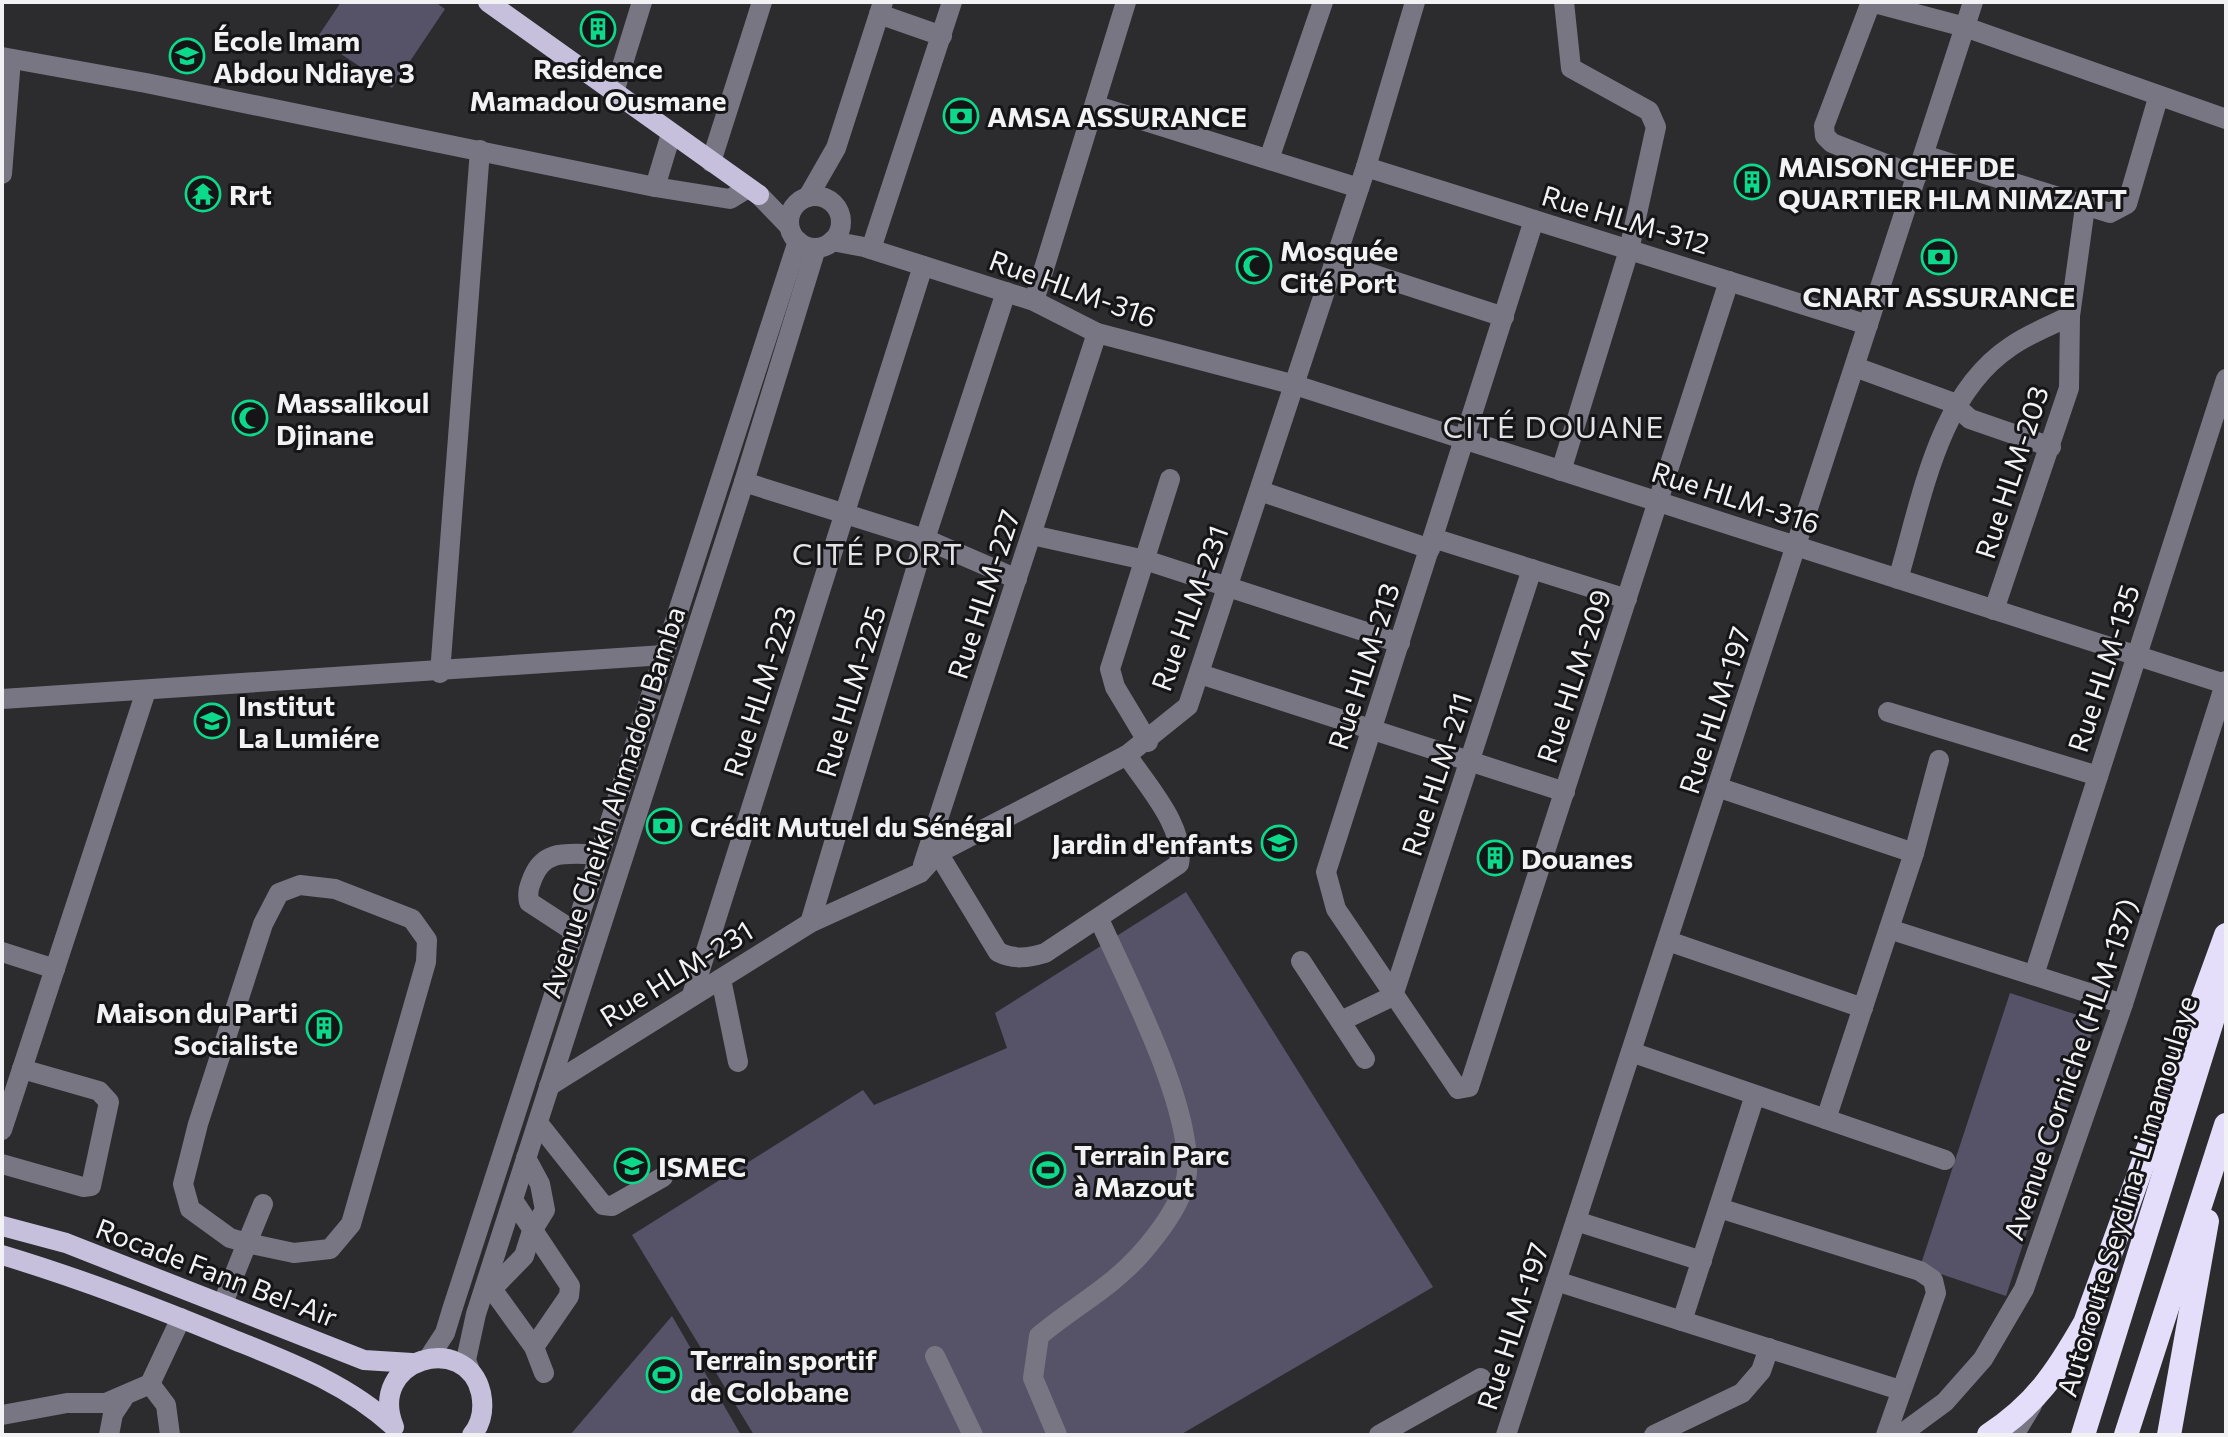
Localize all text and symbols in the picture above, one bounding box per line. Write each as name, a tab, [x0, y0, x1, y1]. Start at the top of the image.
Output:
building icon: Residence Mamadou Ousmane	[579, 10, 617, 48]
place label: École Imam Abdou Ndiaye 3	[213, 23, 415, 89]
school or university icon: École Imam Abdou Ndiaye 3	[168, 37, 206, 75]
place label: Residence Mamadou Ousmane	[469, 51, 727, 117]
bank icon: AMSA ASSURANCE	[942, 97, 980, 135]
place label: AMSA ASSURANCE	[987, 99, 1247, 133]
place label: MAISON CHEF DE QUARTIER HLM NIMZATT	[1778, 149, 2127, 215]
building icon: MAISON CHEF DE QUARTIER HLM NIMZATT	[1733, 163, 1771, 201]
temple icon: Rrt	[184, 175, 222, 213]
place label: Rrt	[229, 177, 272, 211]
street label: Rue HLM-312	[1538, 177, 1714, 261]
place label: Mosquée Cité Port	[1280, 233, 1398, 299]
bank icon: CNART ASSURANCE	[1920, 238, 1958, 276]
street label: Rue HLM-316	[985, 242, 1161, 334]
mosque icon: Mosquée Cité Port	[1235, 247, 1273, 285]
place label: CNART ASSURANCE	[1803, 279, 2075, 313]
street label: Rue HLM-203	[1967, 381, 2055, 563]
place label: Massalikoul Djinane	[276, 385, 429, 451]
mosque icon: Massalikoul Djinane	[231, 399, 269, 437]
district label: CITÉ DOUANE	[1443, 407, 1665, 444]
street label: Rue HLM-316	[1648, 454, 1824, 540]
street label: Rue HLM-227	[940, 505, 1026, 683]
street label: Rue HLM-231	[1143, 521, 1235, 695]
district label: CITÉ PORT	[792, 534, 964, 571]
street label: Rue HLM-213	[1320, 578, 1406, 754]
street label: Rue HLM-135	[2060, 580, 2146, 756]
street label: Rue HLM-209	[1529, 585, 1617, 767]
street label: Rue HLM-225	[808, 601, 892, 781]
street label: Avenue Cheikh Ahmadou Bamba	[533, 602, 691, 1002]
street label: Rue HLM-223	[715, 602, 803, 780]
street label: Rue HLM-197	[1671, 622, 1757, 798]
place label: Institut La Lumiére	[238, 688, 379, 754]
street label: Rue HLM-211	[1394, 688, 1478, 860]
school or university icon: Institut La Lumiére	[193, 702, 231, 740]
bank icon: Crédit Mutuel du Sénégal	[645, 807, 683, 845]
place label: Crédit Mutuel du Sénégal	[690, 809, 1013, 843]
school or university icon: Jardin d'enfants	[1260, 824, 1298, 862]
place label: Jardin d'enfants	[1052, 826, 1253, 860]
building icon: Douanes	[1476, 839, 1514, 877]
place label: Douanes	[1521, 841, 1633, 875]
street label: Avenue Corniche (HLM-137)	[1996, 894, 2144, 1244]
street label: Rue HLM-231	[593, 913, 759, 1033]
street label: Autoroute Seydina-Limamoulaye	[2049, 991, 2203, 1401]
place label: Maison du Parti Socialiste	[96, 995, 298, 1061]
building icon: Maison du Parti Socialiste	[305, 1009, 343, 1047]
place label: Terrain Parc à Mazout	[1074, 1137, 1229, 1203]
school or university icon: ISMEC	[613, 1147, 651, 1185]
place label: ISMEC	[658, 1149, 746, 1183]
sports icon: Terrain Parc à Mazout	[1029, 1151, 1067, 1189]
street label: Rocade Fann Bel-Air	[91, 1210, 343, 1334]
street label: Rue HLM-197	[1469, 1238, 1555, 1414]
place label: Terrain sportif de Colobane	[690, 1342, 877, 1408]
sports icon: Terrain sportif de Colobane	[645, 1356, 683, 1394]

